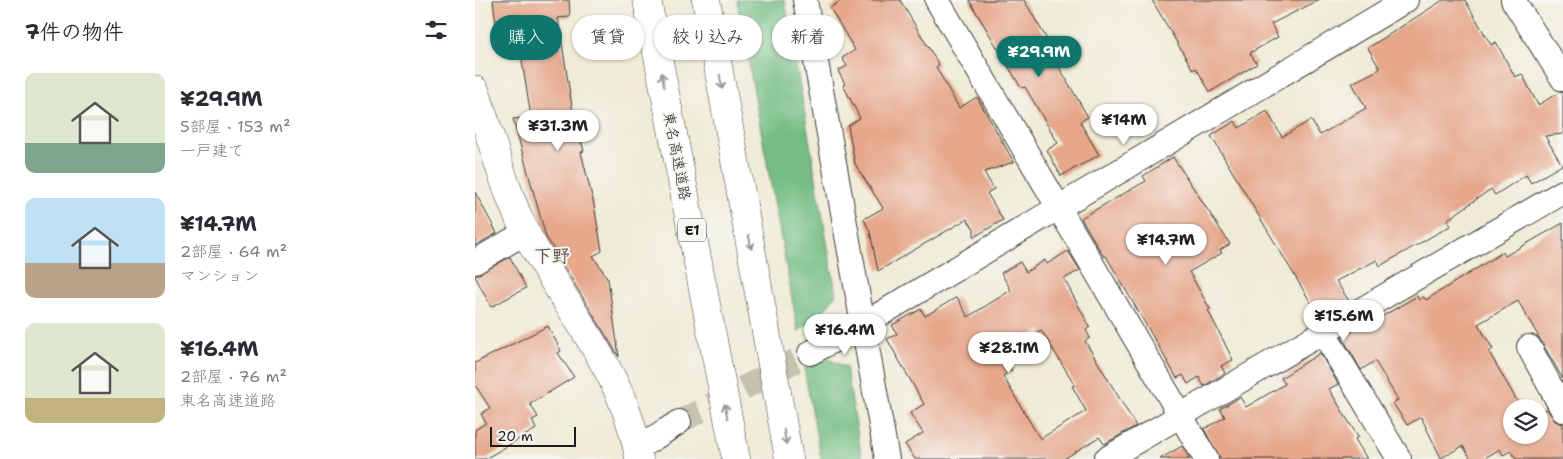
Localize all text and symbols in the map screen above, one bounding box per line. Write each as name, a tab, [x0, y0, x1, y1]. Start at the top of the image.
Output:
chip: 購入	[490, 15, 562, 60]
chip: 賃貸	[572, 15, 644, 60]
chip: 絞り込み	[654, 15, 762, 60]
chip: 新着	[772, 15, 844, 60]
icon: filters	[422, 16, 450, 44]
text: 7件の物件	[25, 18, 124, 46]
pin: ¥29.9M	[998, 36, 1080, 78]
text: ¥29.9M	[1008, 41, 1070, 62]
one-way arrow	[657, 72, 667, 88]
one-way arrow	[716, 74, 726, 90]
text: ¥29.9M	[180, 85, 263, 113]
icon: home	[65, 93, 125, 153]
pin: ¥14M	[1094, 104, 1154, 146]
text: ¥14M	[1101, 109, 1147, 130]
pin: ¥31.3M	[517, 110, 599, 152]
street label: 東名高速道路	[659, 110, 695, 202]
text: ¥31.3M	[528, 115, 588, 136]
text: 5部屋 · 153 m²	[180, 116, 291, 137]
text: 一戸建て	[180, 140, 244, 161]
text: ¥14.7M	[180, 210, 257, 238]
icon: home	[65, 218, 125, 278]
road number: E1	[678, 218, 706, 242]
pin: ¥14.7M	[1125, 224, 1207, 266]
text: ¥14.7M	[1137, 229, 1195, 250]
one-way arrow	[745, 234, 755, 250]
text: 2部屋 · 64 m²	[180, 241, 287, 262]
district label: 下野	[534, 244, 570, 268]
text: マンション	[180, 265, 259, 286]
pin: ¥15.6M	[1303, 300, 1385, 342]
text: ¥15.6M	[1314, 305, 1374, 326]
pin: ¥16.4M	[804, 314, 886, 356]
text: ¥16.4M	[815, 319, 875, 340]
pin: ¥28.1M	[968, 332, 1050, 374]
text: ¥16.4M	[180, 335, 259, 363]
text: ¥28.1M	[979, 337, 1039, 358]
icon: home	[65, 343, 125, 403]
text: 2部屋 · 76 m²	[180, 366, 287, 387]
text: 東名高速道路	[180, 390, 276, 411]
map controls	[1503, 399, 1548, 444]
button: layers	[1503, 399, 1548, 444]
one-way arrow	[721, 404, 731, 420]
scale bar	[490, 424, 576, 447]
text: 20 m	[497, 427, 533, 445]
one-way arrow	[780, 428, 790, 444]

